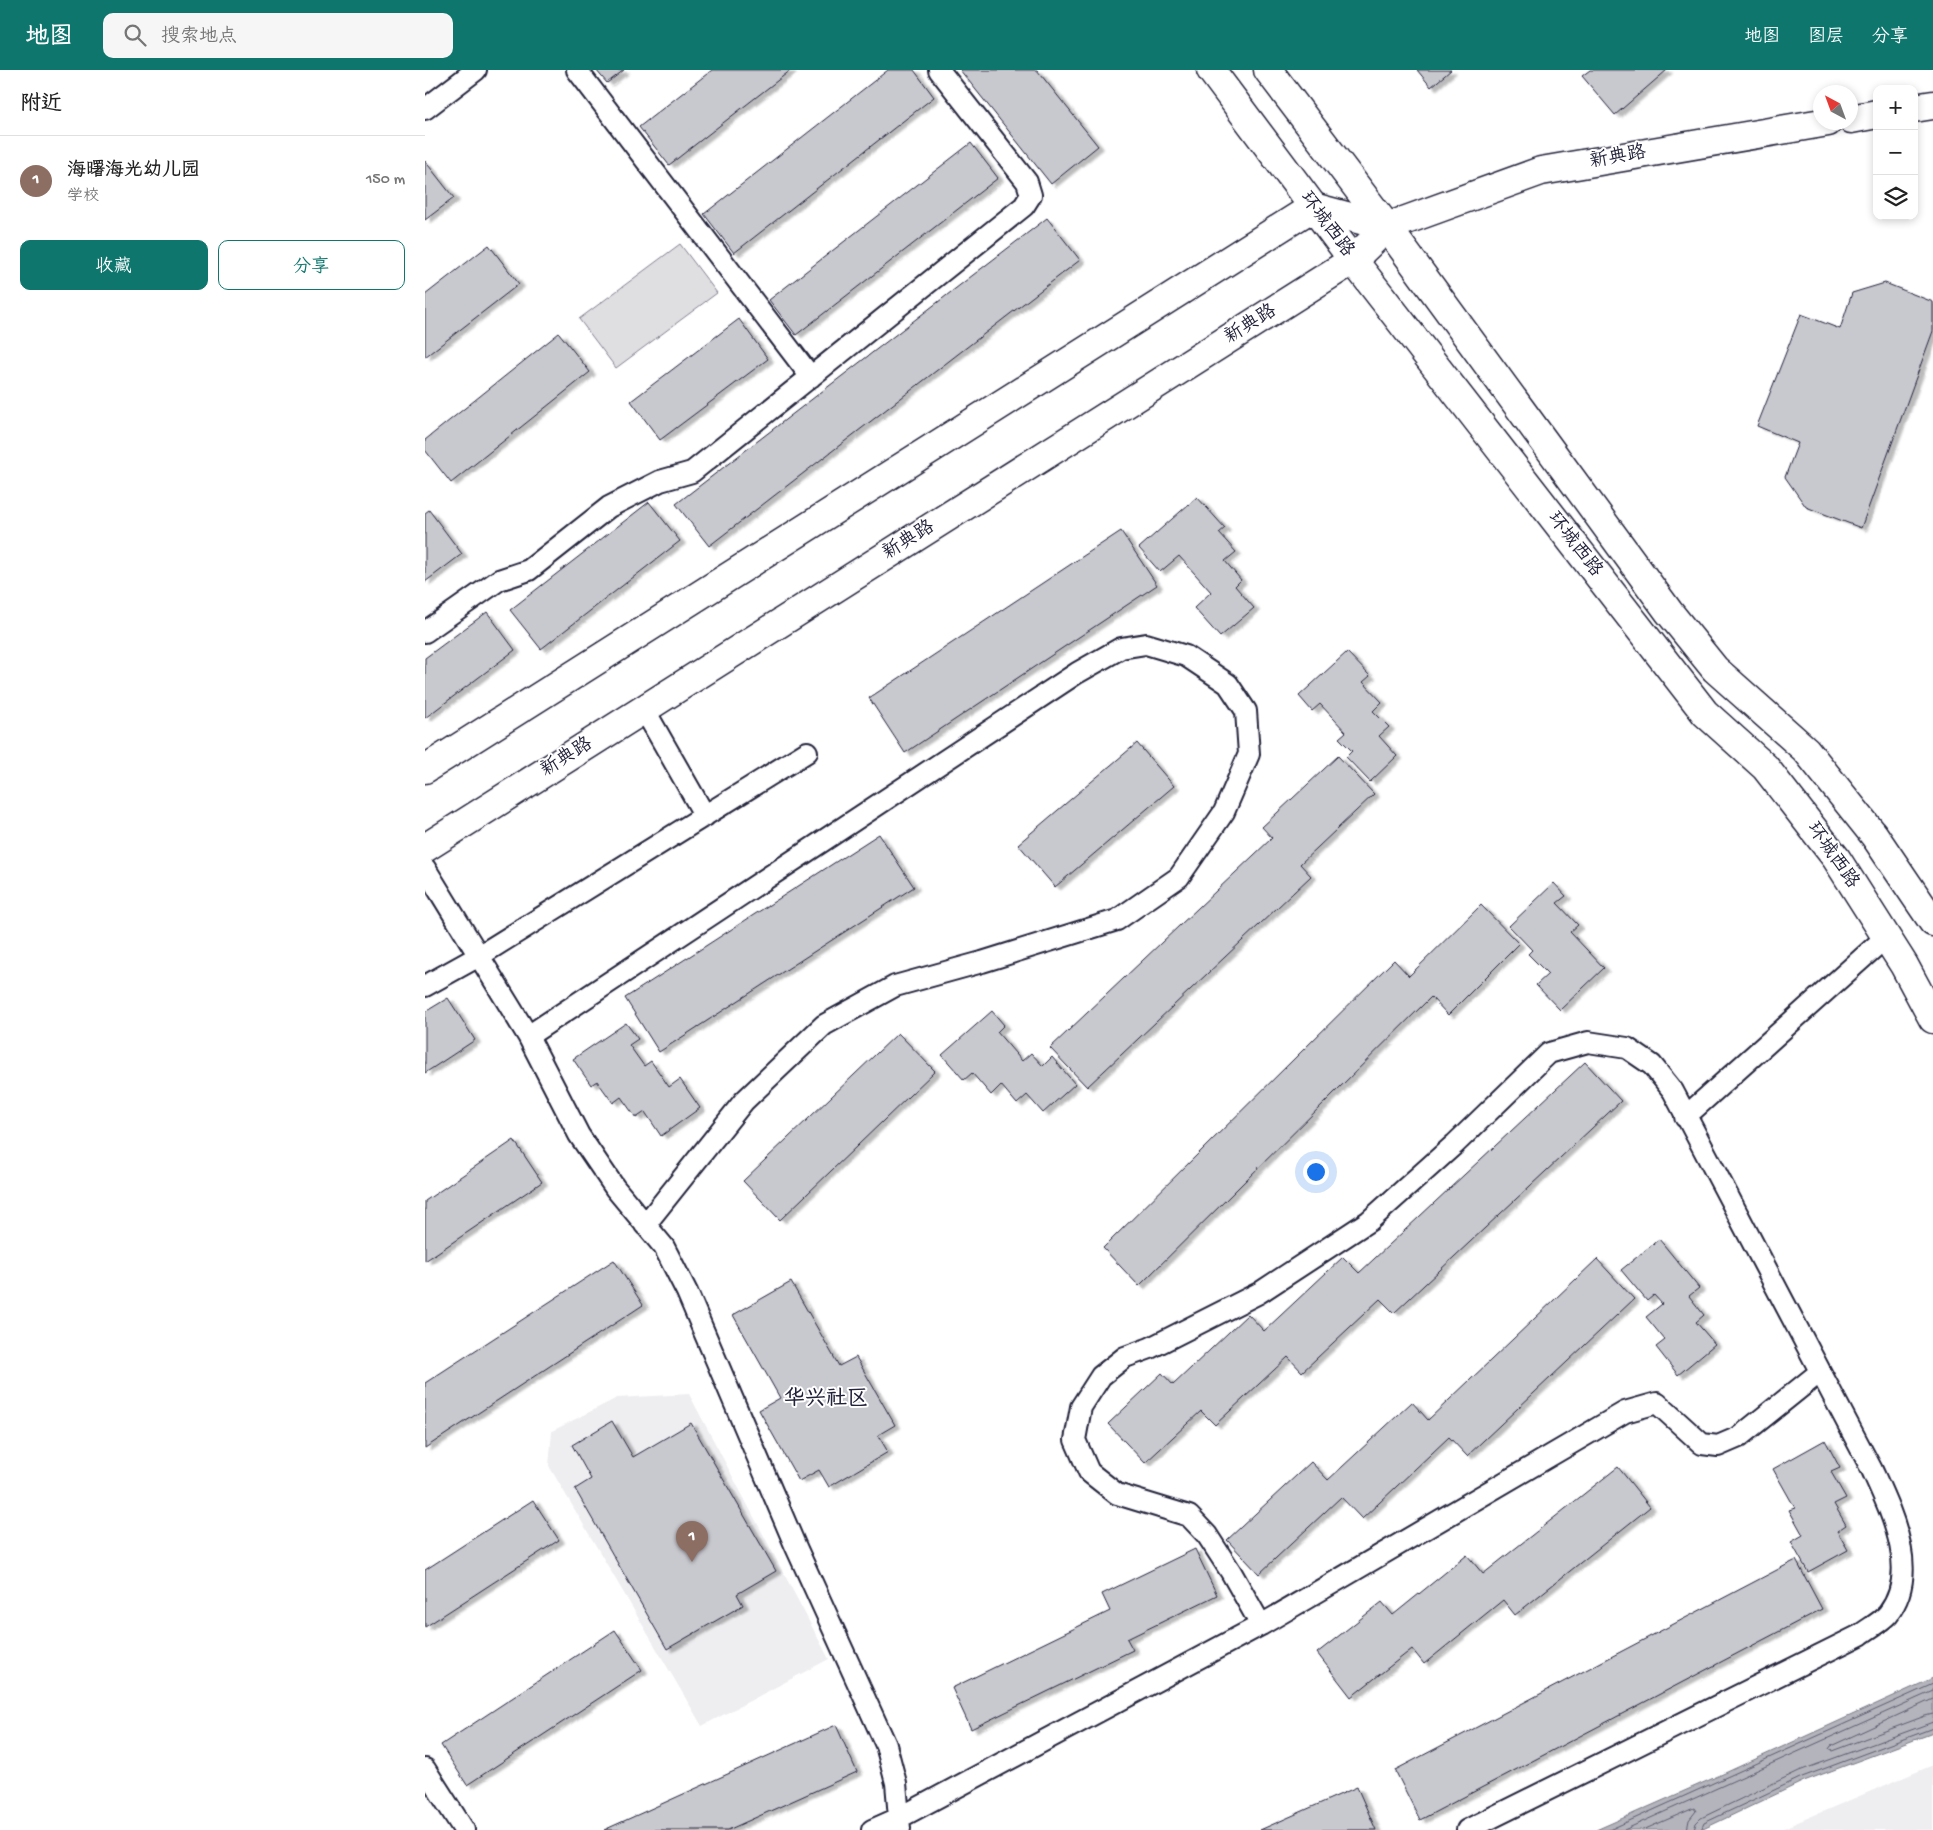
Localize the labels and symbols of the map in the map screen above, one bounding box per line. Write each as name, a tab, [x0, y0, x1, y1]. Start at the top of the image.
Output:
north arrow	[1813, 85, 1858, 130]
street label: 新典路	[1588, 141, 1648, 174]
street label: 环城西路	[1294, 187, 1359, 262]
street label: 新典路	[1220, 299, 1281, 350]
street label: 环城西路	[1542, 507, 1607, 582]
street label: 新典路	[878, 515, 939, 566]
street label: 新典路	[536, 732, 597, 783]
street label: 环城西路	[1801, 818, 1864, 894]
your location	[1303, 1159, 1329, 1185]
district label: 华兴社区	[784, 1386, 868, 1413]
pin: 1	[676, 1521, 708, 1562]

